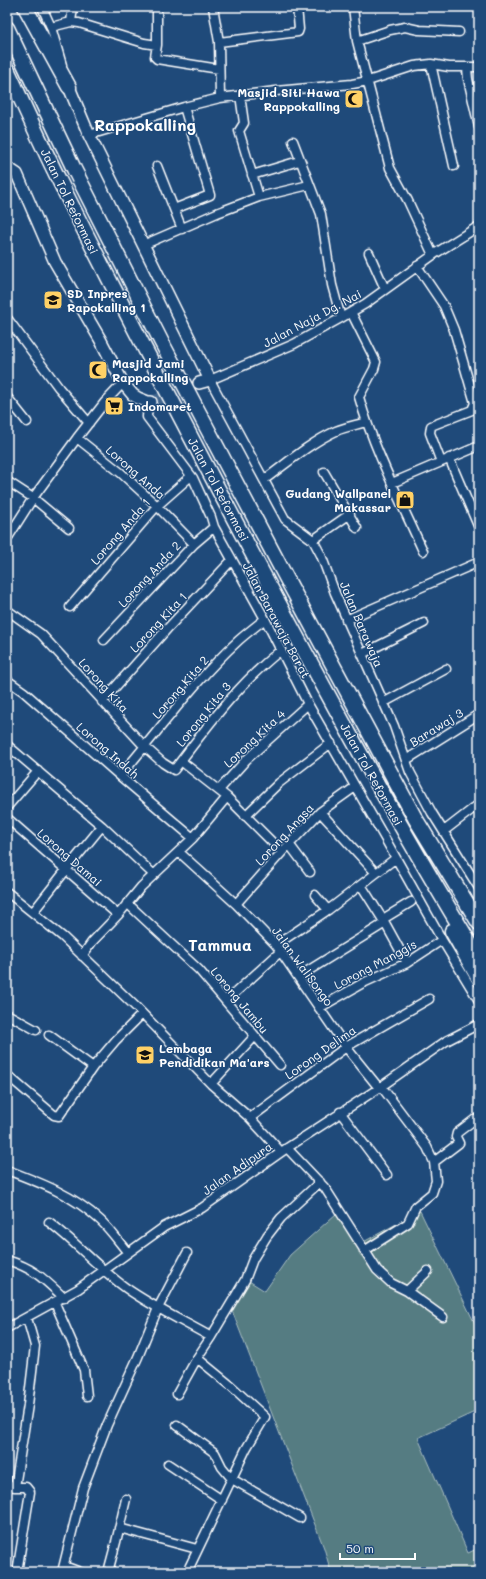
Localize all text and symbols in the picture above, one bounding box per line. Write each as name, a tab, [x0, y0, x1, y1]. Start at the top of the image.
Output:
place label: Masjid Siti Hawa Rappokalling	[237, 84, 340, 114]
mosque icon: Masjid Siti Hawa Rappokalling	[343, 88, 365, 110]
district label: Rappokalling	[94, 114, 196, 135]
street label: Jalan Tol Reformasi	[38, 146, 102, 256]
place label: SD Inpres Rapokalling 1	[67, 285, 146, 315]
street label: Jalan Naja Dg. Nai	[260, 285, 364, 351]
school or university icon: SD Inpres Rapokalling 1	[42, 289, 64, 311]
place label: Masjid Jami Rappokalling	[112, 355, 189, 385]
mosque icon: Masjid Jami Rappokalling	[87, 359, 109, 381]
supermarket icon: Indomaret	[103, 395, 125, 417]
place label: Indomaret	[128, 398, 192, 414]
street label: Jalan Tol Reformasi	[185, 434, 253, 544]
street label: Lorong Anda	[103, 442, 169, 502]
place label: Gudang Wallpanel Makassar	[285, 485, 391, 515]
shop icon: Gudang Wallpanel Makassar	[394, 489, 416, 511]
street label: Lorong Anda 1	[87, 494, 153, 568]
street label: Lorong Anda 2	[114, 538, 184, 610]
street label: Jalan Barawaja Barat	[240, 559, 314, 681]
street label: Jalan Barawaja	[337, 579, 387, 669]
street label: Lorong Kita 1	[126, 588, 190, 656]
street label: Lorong Kita 2	[148, 652, 212, 722]
street label: Lorong Kita	[75, 654, 133, 716]
street label: Lorong Kita 3	[172, 678, 234, 750]
street label: Barawaj 3	[406, 704, 466, 750]
street label: Lorong Kita 4	[220, 705, 288, 771]
street label: Lorong Indah	[73, 718, 143, 782]
street label: Jalan Tol Reformasi	[337, 720, 407, 828]
street label: Lorong Angsa	[251, 800, 317, 868]
street label: Lorong Damai	[34, 825, 106, 889]
street label: Jalan WaliSongo	[269, 923, 337, 1009]
district label: Tammua	[188, 934, 252, 955]
street label: Lorong Manggis	[331, 935, 419, 992]
street label: Lorong Jambu	[208, 964, 272, 1036]
street label: Lorong Delima	[281, 1022, 359, 1082]
place label: Lembaga Pendidikan Ma'ars	[159, 1040, 270, 1070]
school or university icon: Lembaga Pendidikan Ma'ars	[134, 1044, 156, 1066]
street label: Jalan Adipura	[199, 1138, 275, 1198]
scale bar	[340, 1535, 415, 1561]
text: 50 m	[346, 1540, 374, 1556]

